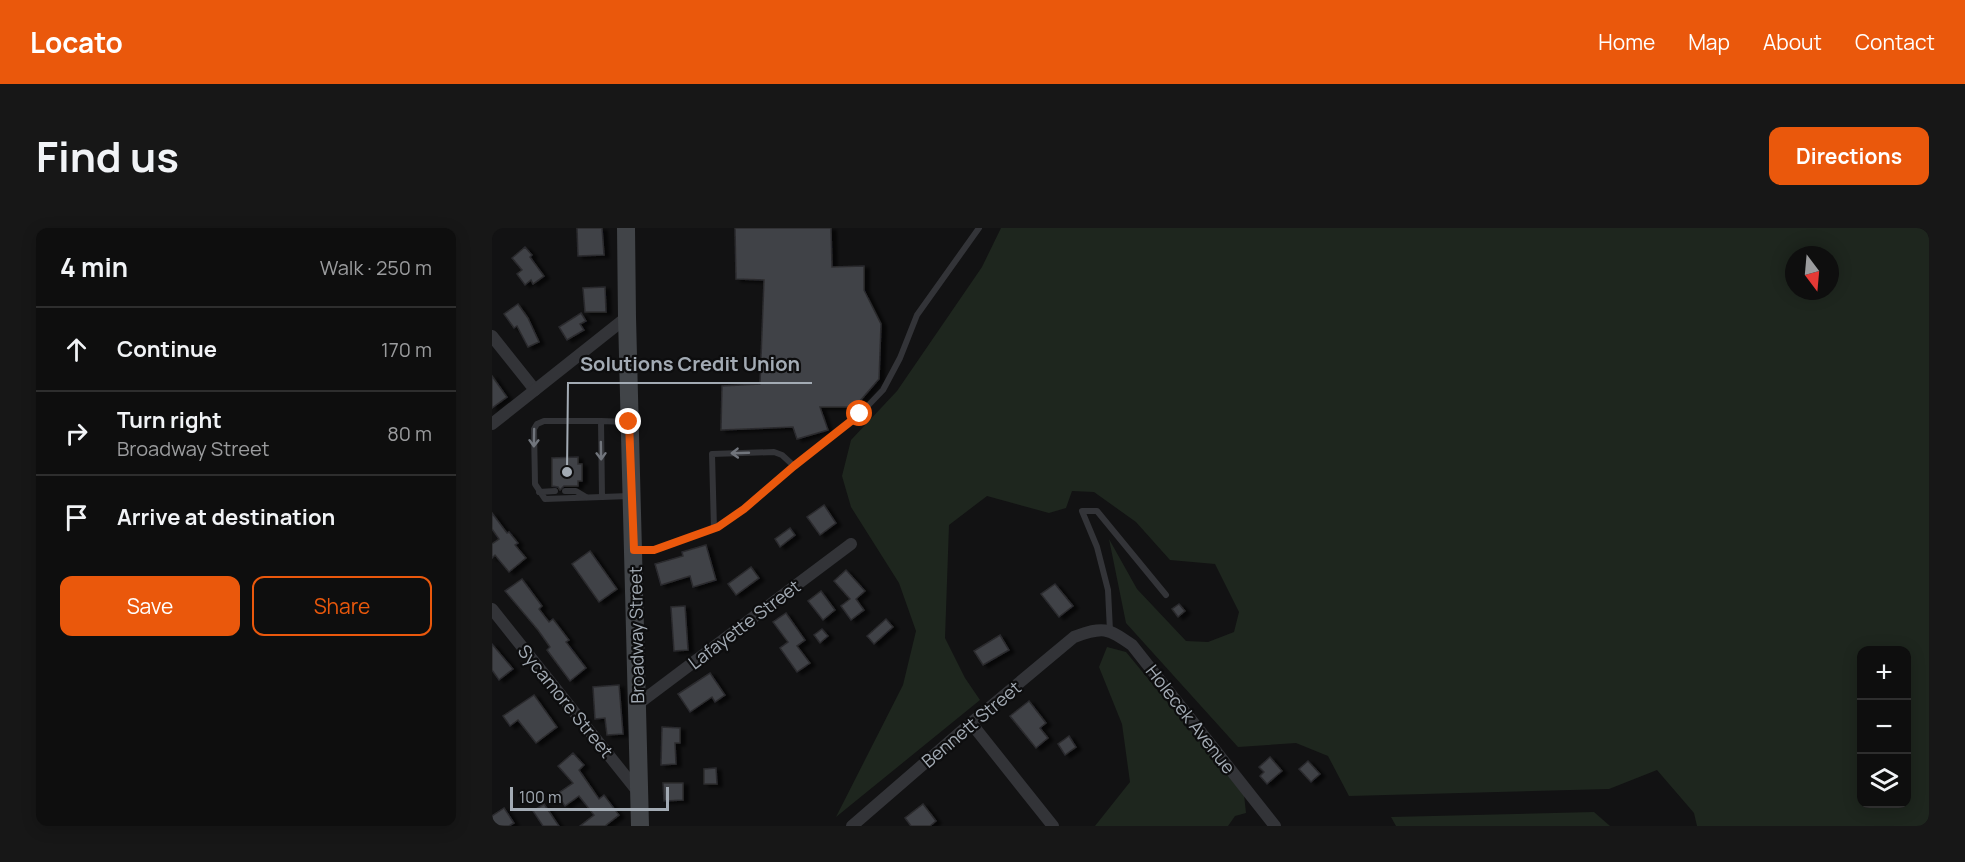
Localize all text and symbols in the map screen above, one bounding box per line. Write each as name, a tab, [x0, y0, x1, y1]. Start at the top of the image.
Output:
text: Locato	[30, 23, 123, 61]
text: Home	[1598, 28, 1655, 56]
text: Map	[1688, 28, 1730, 56]
text: About	[1763, 28, 1822, 56]
text: Contact	[1855, 28, 1935, 56]
text: Find us	[36, 127, 179, 185]
button: Directions	[1769, 127, 1929, 185]
north arrow	[1785, 246, 1839, 300]
text: 4 min	[60, 249, 128, 285]
text: Walk · 250 m	[320, 254, 432, 281]
icon: ahead	[60, 333, 93, 366]
text: Continue	[117, 334, 217, 364]
text: 170 m	[381, 336, 432, 363]
callout: Solutions Credit Union	[568, 345, 812, 383]
text: Solutions Credit Union	[580, 350, 800, 377]
route start	[846, 400, 872, 426]
text: Turn right	[117, 405, 222, 435]
route end	[615, 408, 641, 434]
icon: right	[60, 417, 93, 450]
text: 80 m	[387, 420, 432, 447]
one-way arrow	[528, 428, 540, 448]
text: Broadway Street	[117, 435, 270, 462]
one-way arrow	[596, 440, 607, 460]
one-way arrow	[731, 448, 751, 459]
icon: arrive	[60, 501, 93, 534]
text: Arrive at destination	[117, 502, 335, 532]
street label: Broadway Street	[623, 566, 649, 704]
street label: Lafayette Street	[683, 574, 805, 674]
button: Save	[60, 576, 240, 636]
button: Share	[252, 576, 432, 636]
street label: Sycamore Street	[513, 639, 619, 763]
map controls	[1857, 646, 1911, 808]
button: +	[1857, 646, 1911, 700]
street label: Holecek Avenue	[1141, 660, 1241, 778]
street label: Bennett Street	[916, 675, 1026, 773]
button: −	[1857, 700, 1911, 754]
button: layers	[1857, 754, 1911, 808]
scale bar	[510, 784, 669, 812]
text: 100 m	[519, 786, 562, 808]

